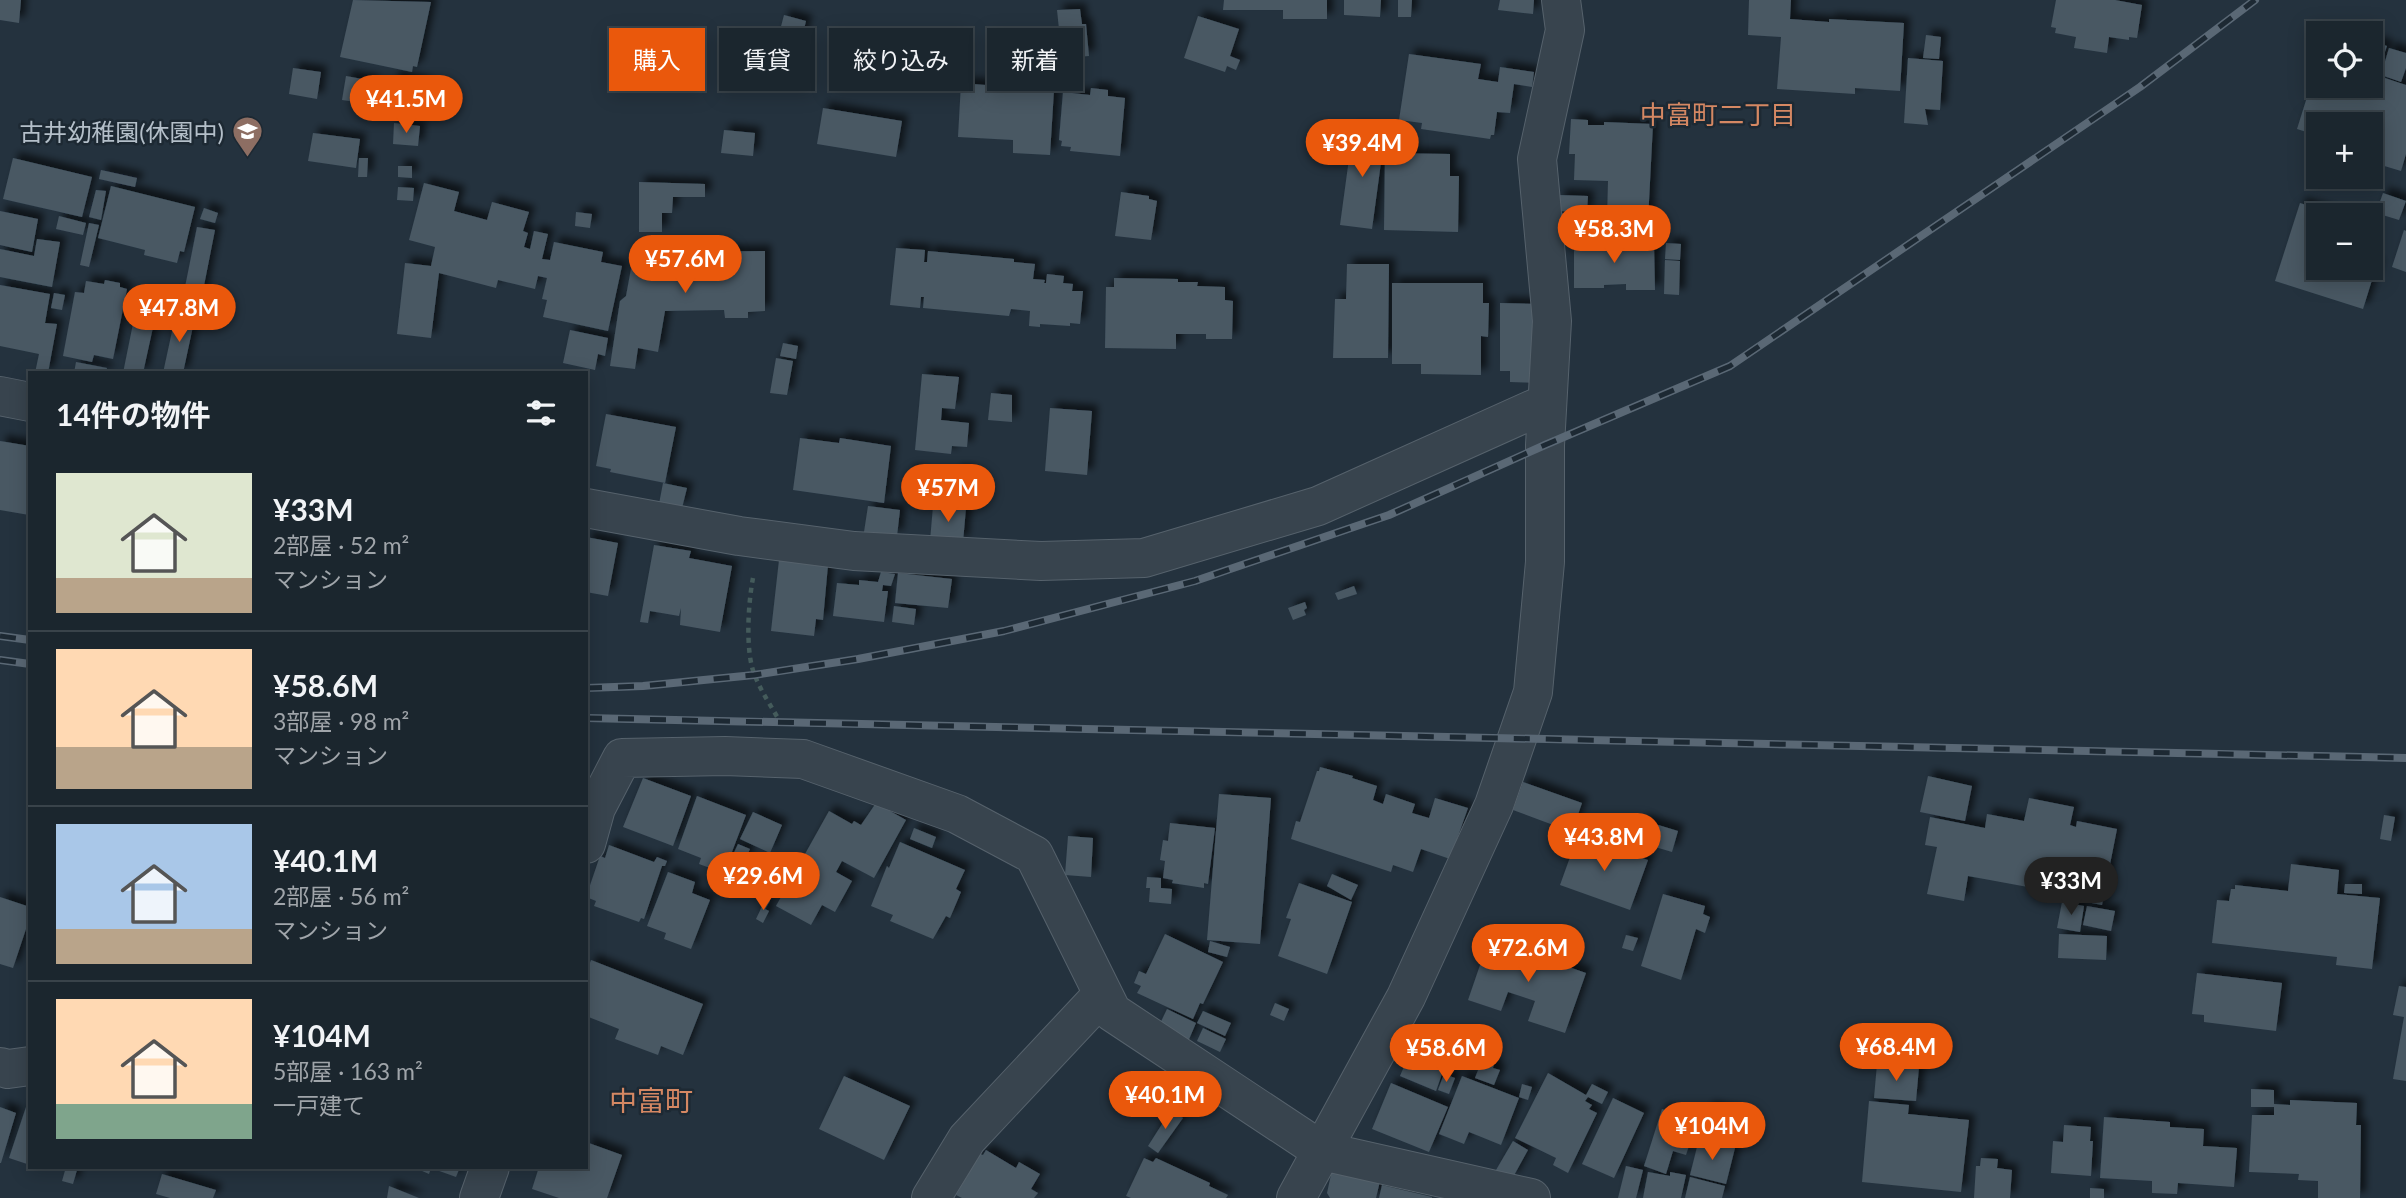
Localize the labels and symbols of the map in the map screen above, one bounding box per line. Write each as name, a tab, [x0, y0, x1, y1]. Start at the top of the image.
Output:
pin: ¥41.5M	[349, 76, 463, 135]
district label: 中富町二丁目	[1640, 98, 1796, 130]
school or university icon: 古井幼稚園(休園中)	[230, 114, 264, 158]
place label: 古井幼稚園(休園中)	[19, 117, 224, 146]
pin: ¥39.4M	[1305, 120, 1419, 179]
pin: ¥58.3M	[1557, 205, 1671, 265]
pin: ¥57.6M	[628, 236, 742, 295]
pin: ¥47.8M	[122, 284, 236, 344]
pin: ¥57M	[907, 464, 989, 524]
pin: ¥43.8M	[1547, 814, 1661, 873]
pin: ¥29.6M	[706, 852, 820, 912]
pin: ¥33M	[2030, 858, 2112, 917]
pin: ¥72.6M	[1471, 925, 1585, 984]
pin: ¥58.6M	[1389, 1024, 1503, 1084]
pin: ¥68.4M	[1839, 1024, 1953, 1083]
pin: ¥40.1M	[1108, 1072, 1222, 1131]
district label: 中富町	[609, 1083, 693, 1117]
pin: ¥104M	[1663, 1102, 1761, 1162]

